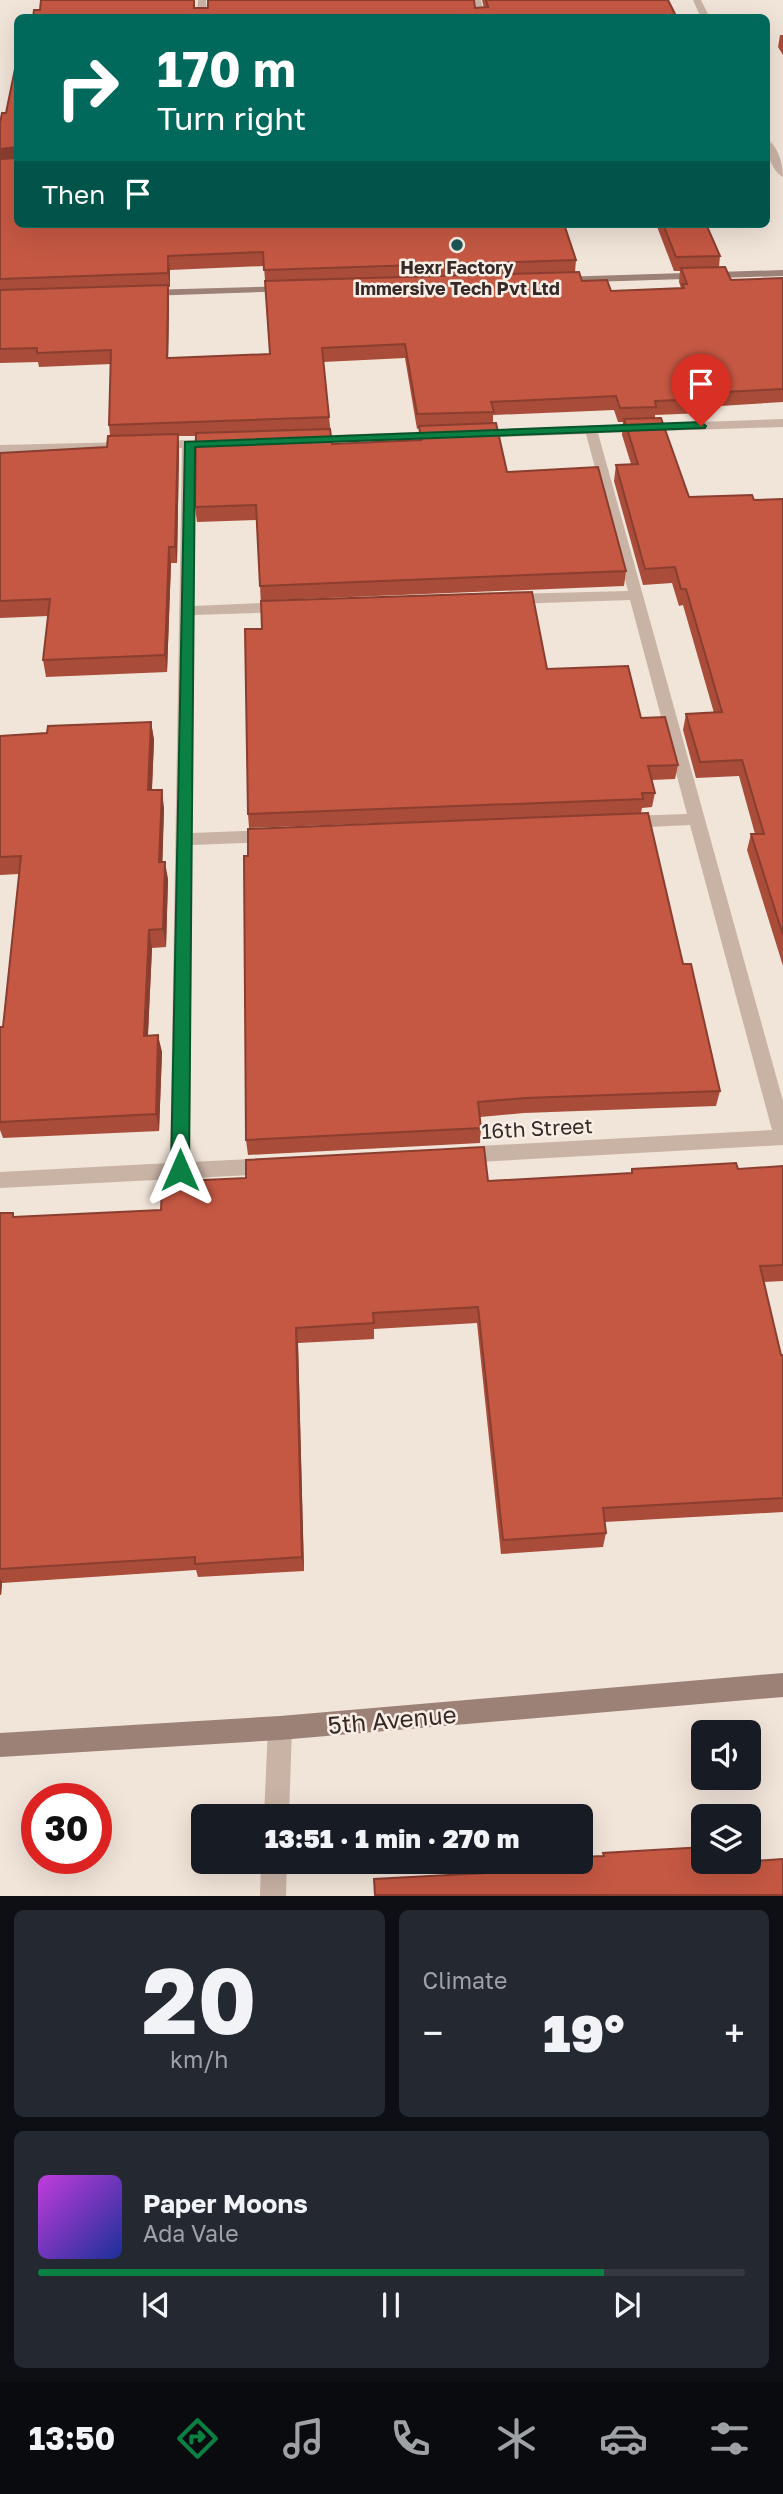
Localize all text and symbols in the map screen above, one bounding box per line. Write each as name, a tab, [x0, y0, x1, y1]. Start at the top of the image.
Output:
text: 170 m	[157, 39, 296, 98]
icon: right	[42, 42, 133, 133]
text: Turn right	[157, 99, 306, 137]
icon: arrive	[119, 175, 157, 213]
text: Then	[42, 179, 105, 210]
marker: Hexr Factory Immersive Tech Pvt Ltd	[449, 237, 465, 253]
place label: Hexr Factory Immersive Tech Pvt Ltd	[354, 256, 560, 299]
pin	[671, 354, 731, 426]
icon: arrive	[682, 365, 720, 403]
street label: 16th Street	[481, 1112, 593, 1144]
position arrow	[143, 1133, 217, 1207]
street label: 5th Avenue	[326, 1699, 458, 1739]
map controls	[691, 1720, 761, 1874]
button: sound	[691, 1720, 761, 1790]
speed limit sign: 30	[21, 1783, 112, 1874]
button: layers	[691, 1804, 761, 1874]
text: 13:51 · 1 min · 270 m	[265, 1823, 519, 1854]
text: 20	[142, 1945, 257, 2054]
text: Climate	[423, 1966, 507, 1994]
text: 19°	[543, 2001, 625, 2063]
text: −	[423, 2010, 443, 2055]
text: +	[724, 2010, 745, 2055]
text: km/h	[170, 2045, 229, 2073]
text: Paper Moons	[143, 2188, 308, 2219]
text: Ada Vale	[143, 2219, 239, 2247]
icon: previous	[137, 2286, 175, 2324]
icon: pause	[372, 2286, 410, 2324]
icon: next	[608, 2286, 646, 2324]
icon: directions	[173, 2414, 222, 2463]
icon: music	[279, 2414, 328, 2463]
icon: phone	[386, 2414, 435, 2463]
icon: climate	[492, 2414, 541, 2463]
icon: car	[599, 2414, 648, 2463]
icon: filters	[705, 2414, 754, 2463]
text: 13:50	[29, 2419, 115, 2457]

